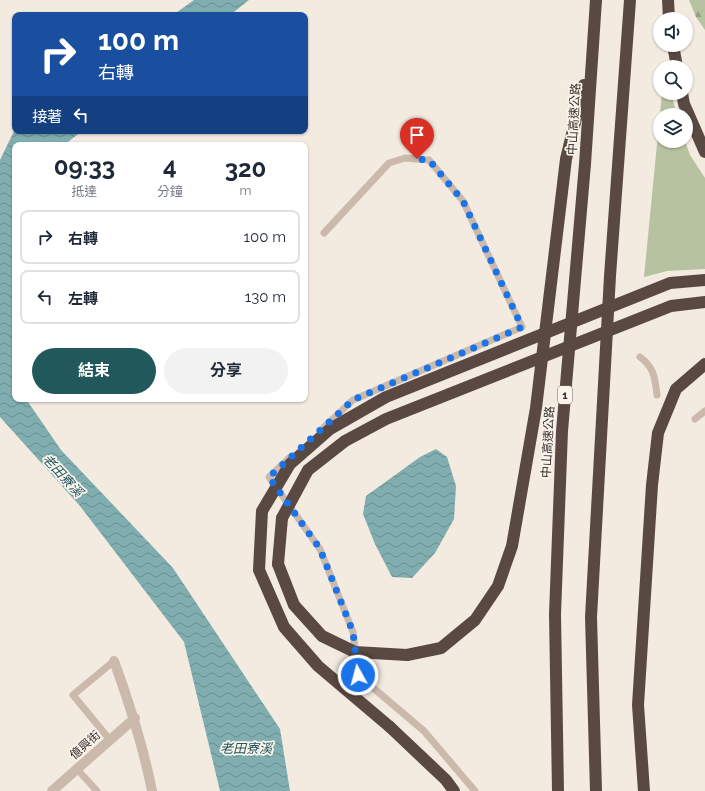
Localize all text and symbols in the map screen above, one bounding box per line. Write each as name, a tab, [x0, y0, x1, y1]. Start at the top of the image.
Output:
map controls	[653, 12, 693, 148]
button: sound	[653, 12, 693, 52]
text: 100 m	[98, 24, 179, 57]
icon: right	[32, 28, 84, 80]
button: search	[653, 60, 693, 100]
text: 右轉	[98, 62, 134, 83]
street label: 中山高速公路	[565, 83, 583, 155]
icon: left	[70, 104, 92, 126]
text: 接著	[32, 108, 62, 126]
button: layers	[653, 108, 693, 148]
pin	[400, 118, 434, 159]
icon: arrive	[406, 124, 428, 146]
text: 09:33	[54, 152, 115, 181]
text: 4	[163, 152, 177, 181]
text: 320	[225, 154, 266, 183]
text: m	[239, 183, 251, 198]
text: 抵達	[71, 184, 97, 199]
text: 分鐘	[157, 184, 183, 199]
icon: right	[34, 226, 56, 248]
text: 100 m	[244, 228, 286, 246]
text: 右轉	[68, 230, 98, 248]
icon: left	[34, 286, 56, 308]
text: 130 m	[245, 288, 286, 306]
text: 左轉	[68, 290, 98, 308]
button: 結束	[32, 348, 156, 394]
button: 分享	[164, 348, 288, 394]
road number: 1	[558, 386, 572, 404]
street label: 中山高速公路	[539, 406, 557, 478]
water label: 老田寮溪	[39, 451, 87, 501]
position arrow	[337, 654, 379, 696]
street label: 億興街	[67, 728, 103, 762]
water label: 老田寮溪	[220, 741, 274, 756]

